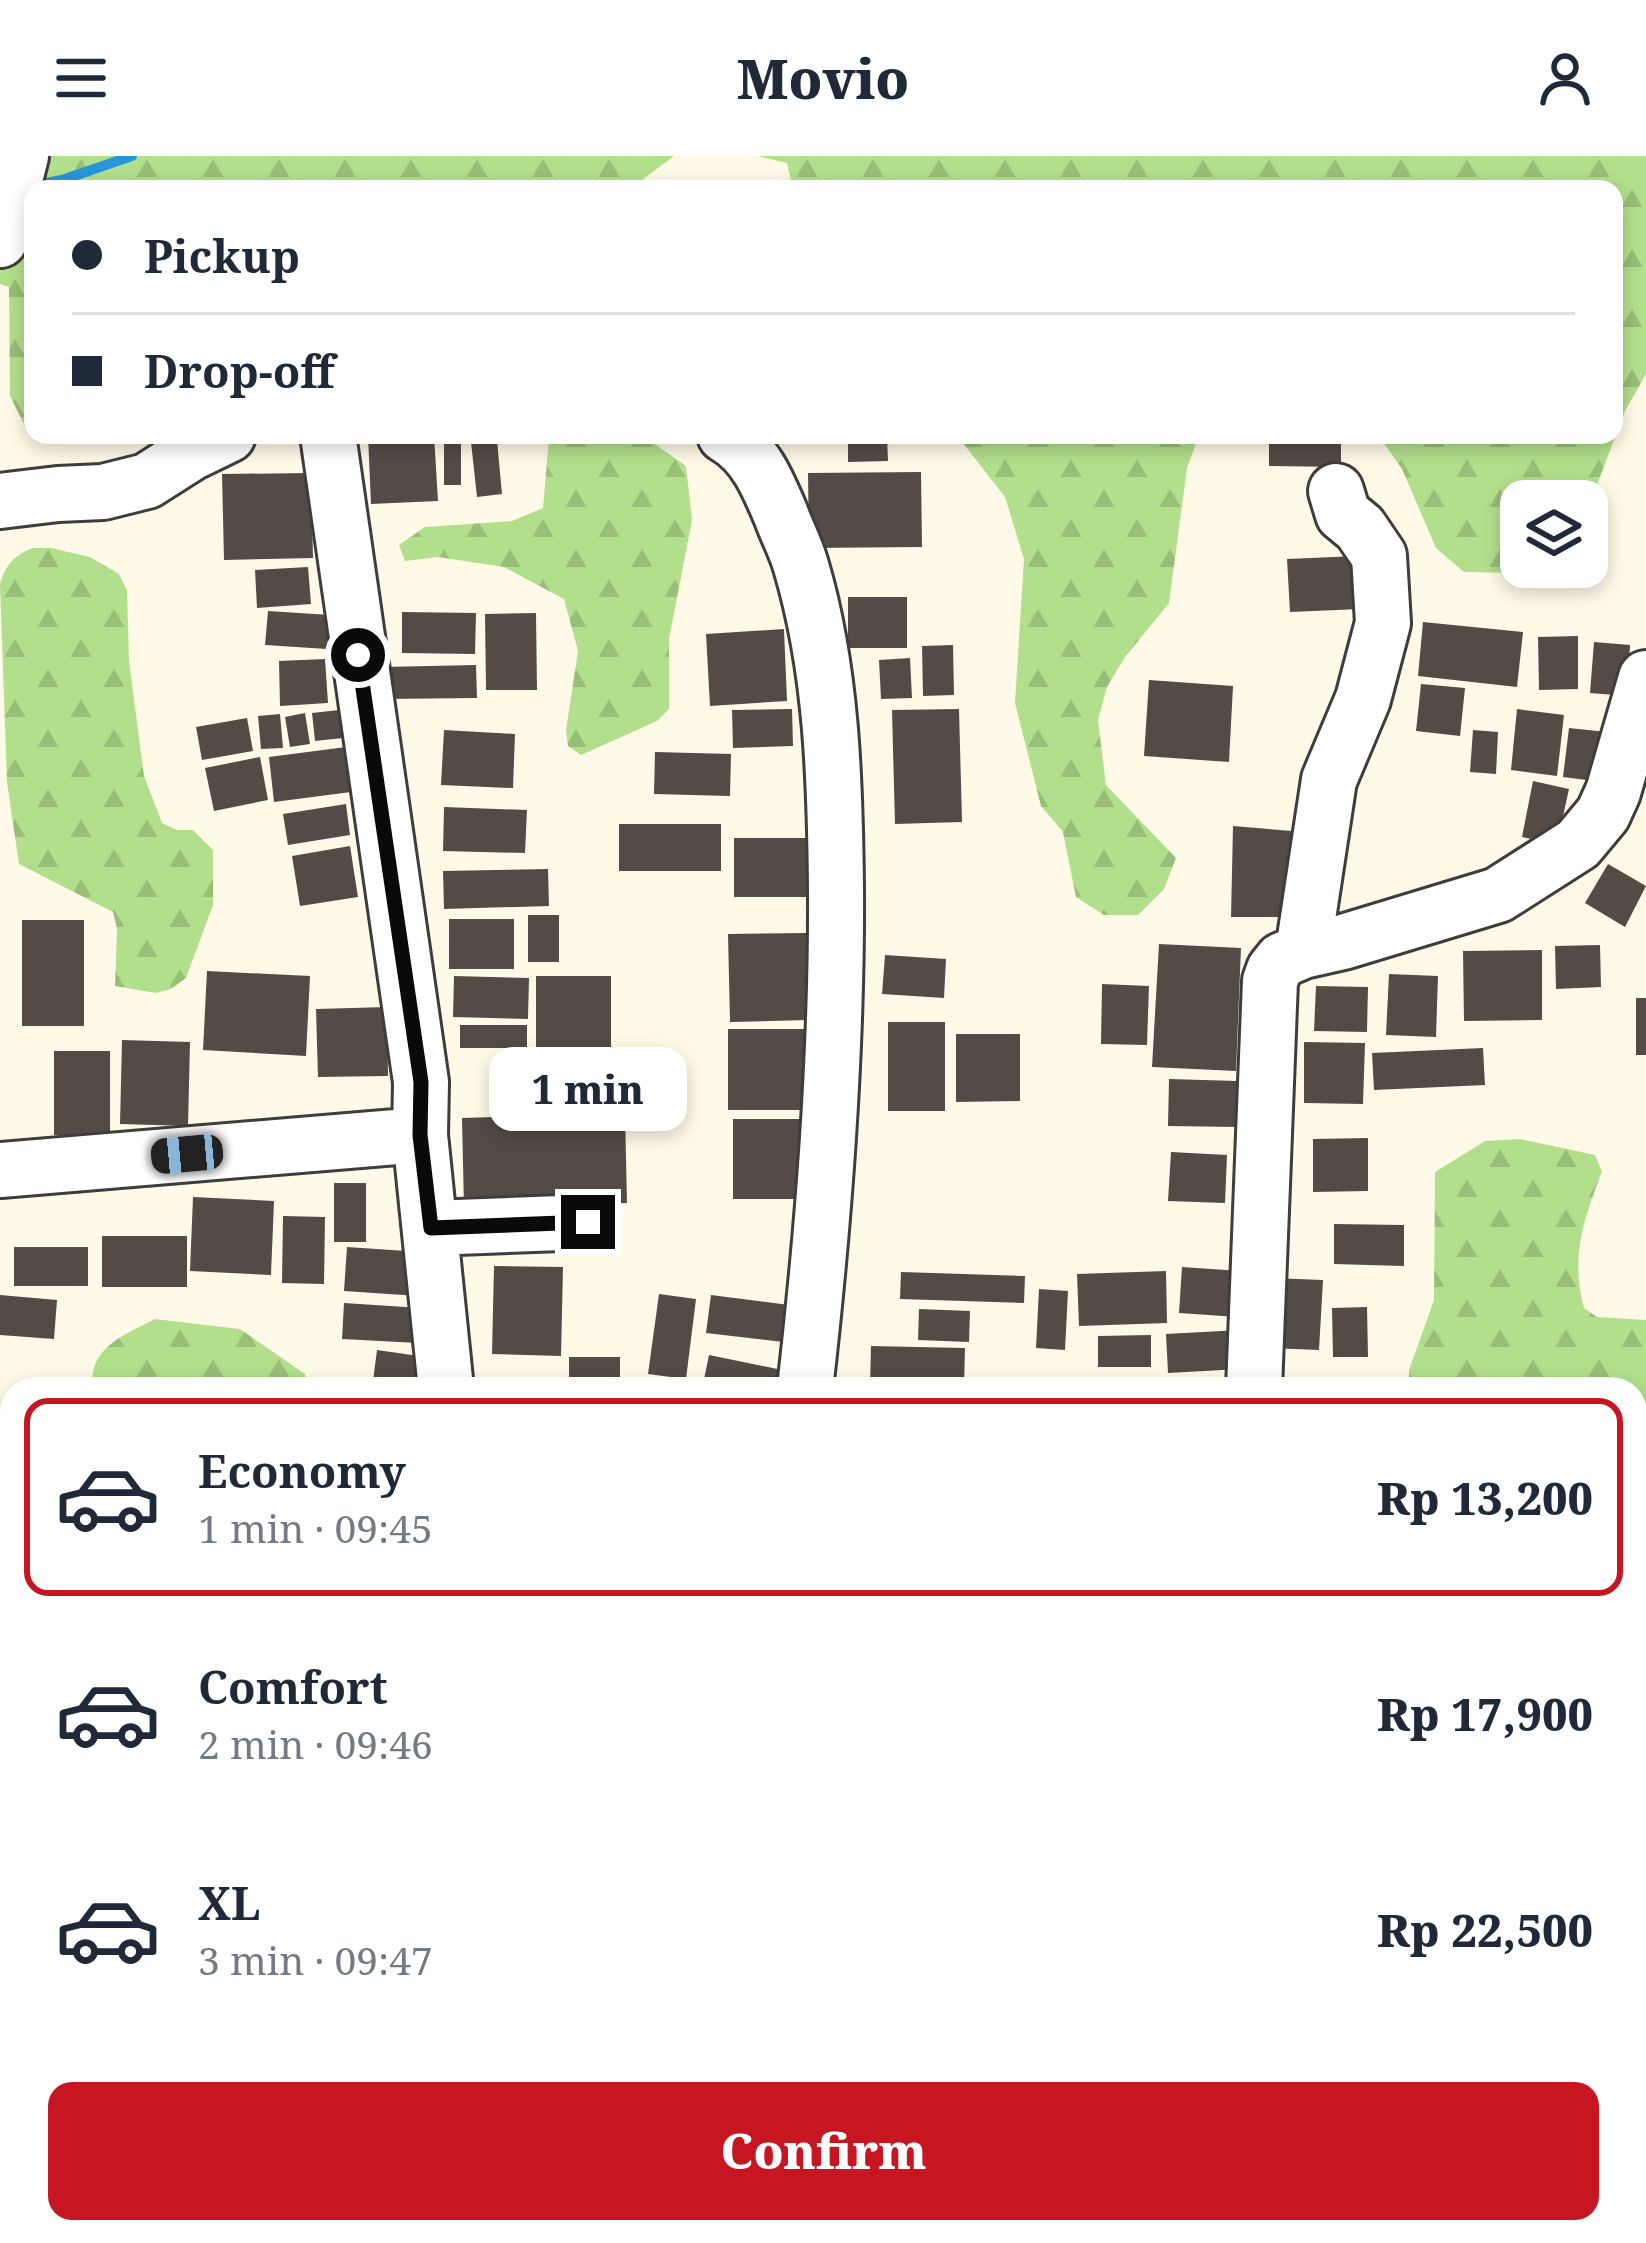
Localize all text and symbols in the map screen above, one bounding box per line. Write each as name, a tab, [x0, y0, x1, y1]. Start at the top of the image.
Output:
text: Movio	[737, 41, 909, 115]
icon: menu	[48, 45, 114, 111]
icon: person	[1532, 45, 1598, 111]
text: Pickup	[144, 225, 300, 286]
text: Drop-off	[144, 340, 335, 401]
map controls	[1500, 480, 1608, 588]
button: layers	[1500, 480, 1608, 588]
route start	[331, 628, 385, 682]
callout: 1 min	[489, 1048, 687, 1132]
text: 1 min	[532, 1062, 644, 1115]
car	[150, 1133, 224, 1175]
route end	[561, 1195, 615, 1249]
text: Economy	[198, 1440, 406, 1501]
icon: car	[54, 1443, 162, 1551]
text: Rp 13,200	[1377, 1467, 1593, 1528]
text: 1 min · 09:45	[198, 1501, 433, 1554]
text: Comfort	[198, 1656, 388, 1717]
icon: car	[54, 1659, 162, 1767]
text: Rp 17,900	[1377, 1683, 1593, 1744]
text: 2 min · 09:46	[198, 1717, 433, 1770]
text: XL	[198, 1872, 260, 1933]
icon: car	[54, 1875, 162, 1983]
text: Rp 22,500	[1377, 1899, 1593, 1960]
text: 3 min · 09:47	[198, 1933, 433, 1986]
button: Confirm	[48, 2082, 1599, 2220]

